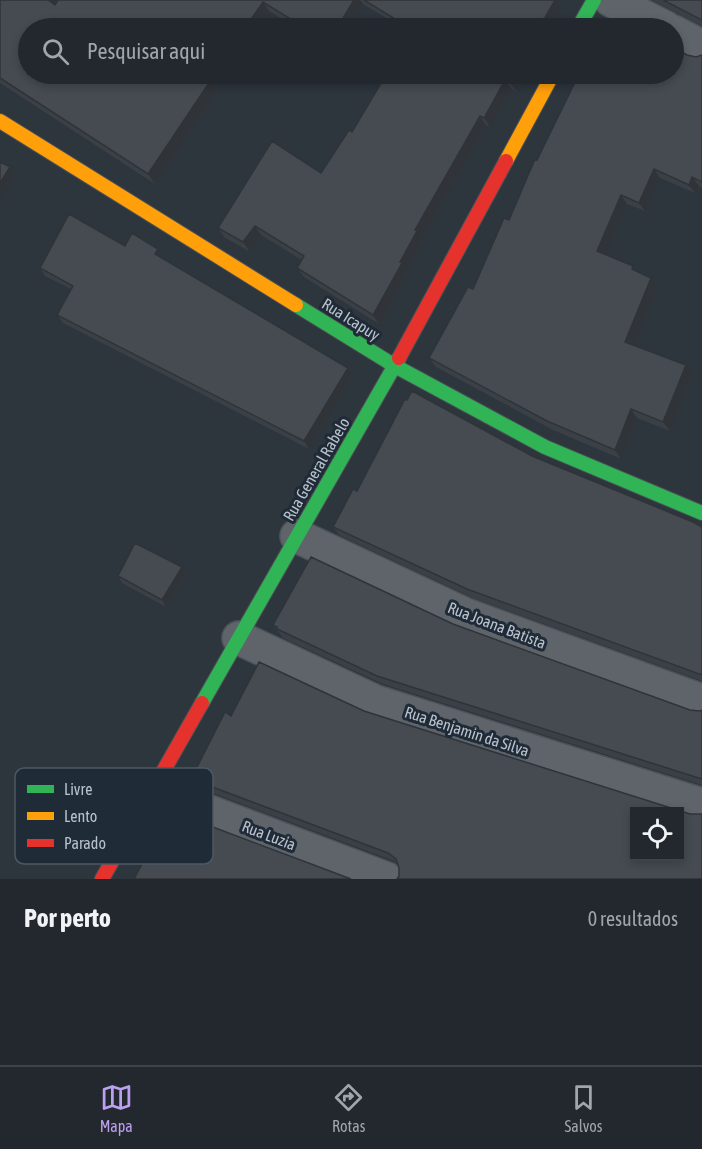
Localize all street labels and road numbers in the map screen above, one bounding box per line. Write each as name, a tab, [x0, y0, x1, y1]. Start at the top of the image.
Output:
street label: Rua Icapuy	[318, 294, 384, 345]
street label: Rua General Rabelo	[279, 414, 353, 524]
street label: Rua Joana Batista	[445, 598, 549, 652]
street label: Rua Benjamin da Silva	[402, 702, 532, 761]
street label: Rua Luzia	[240, 817, 298, 853]

